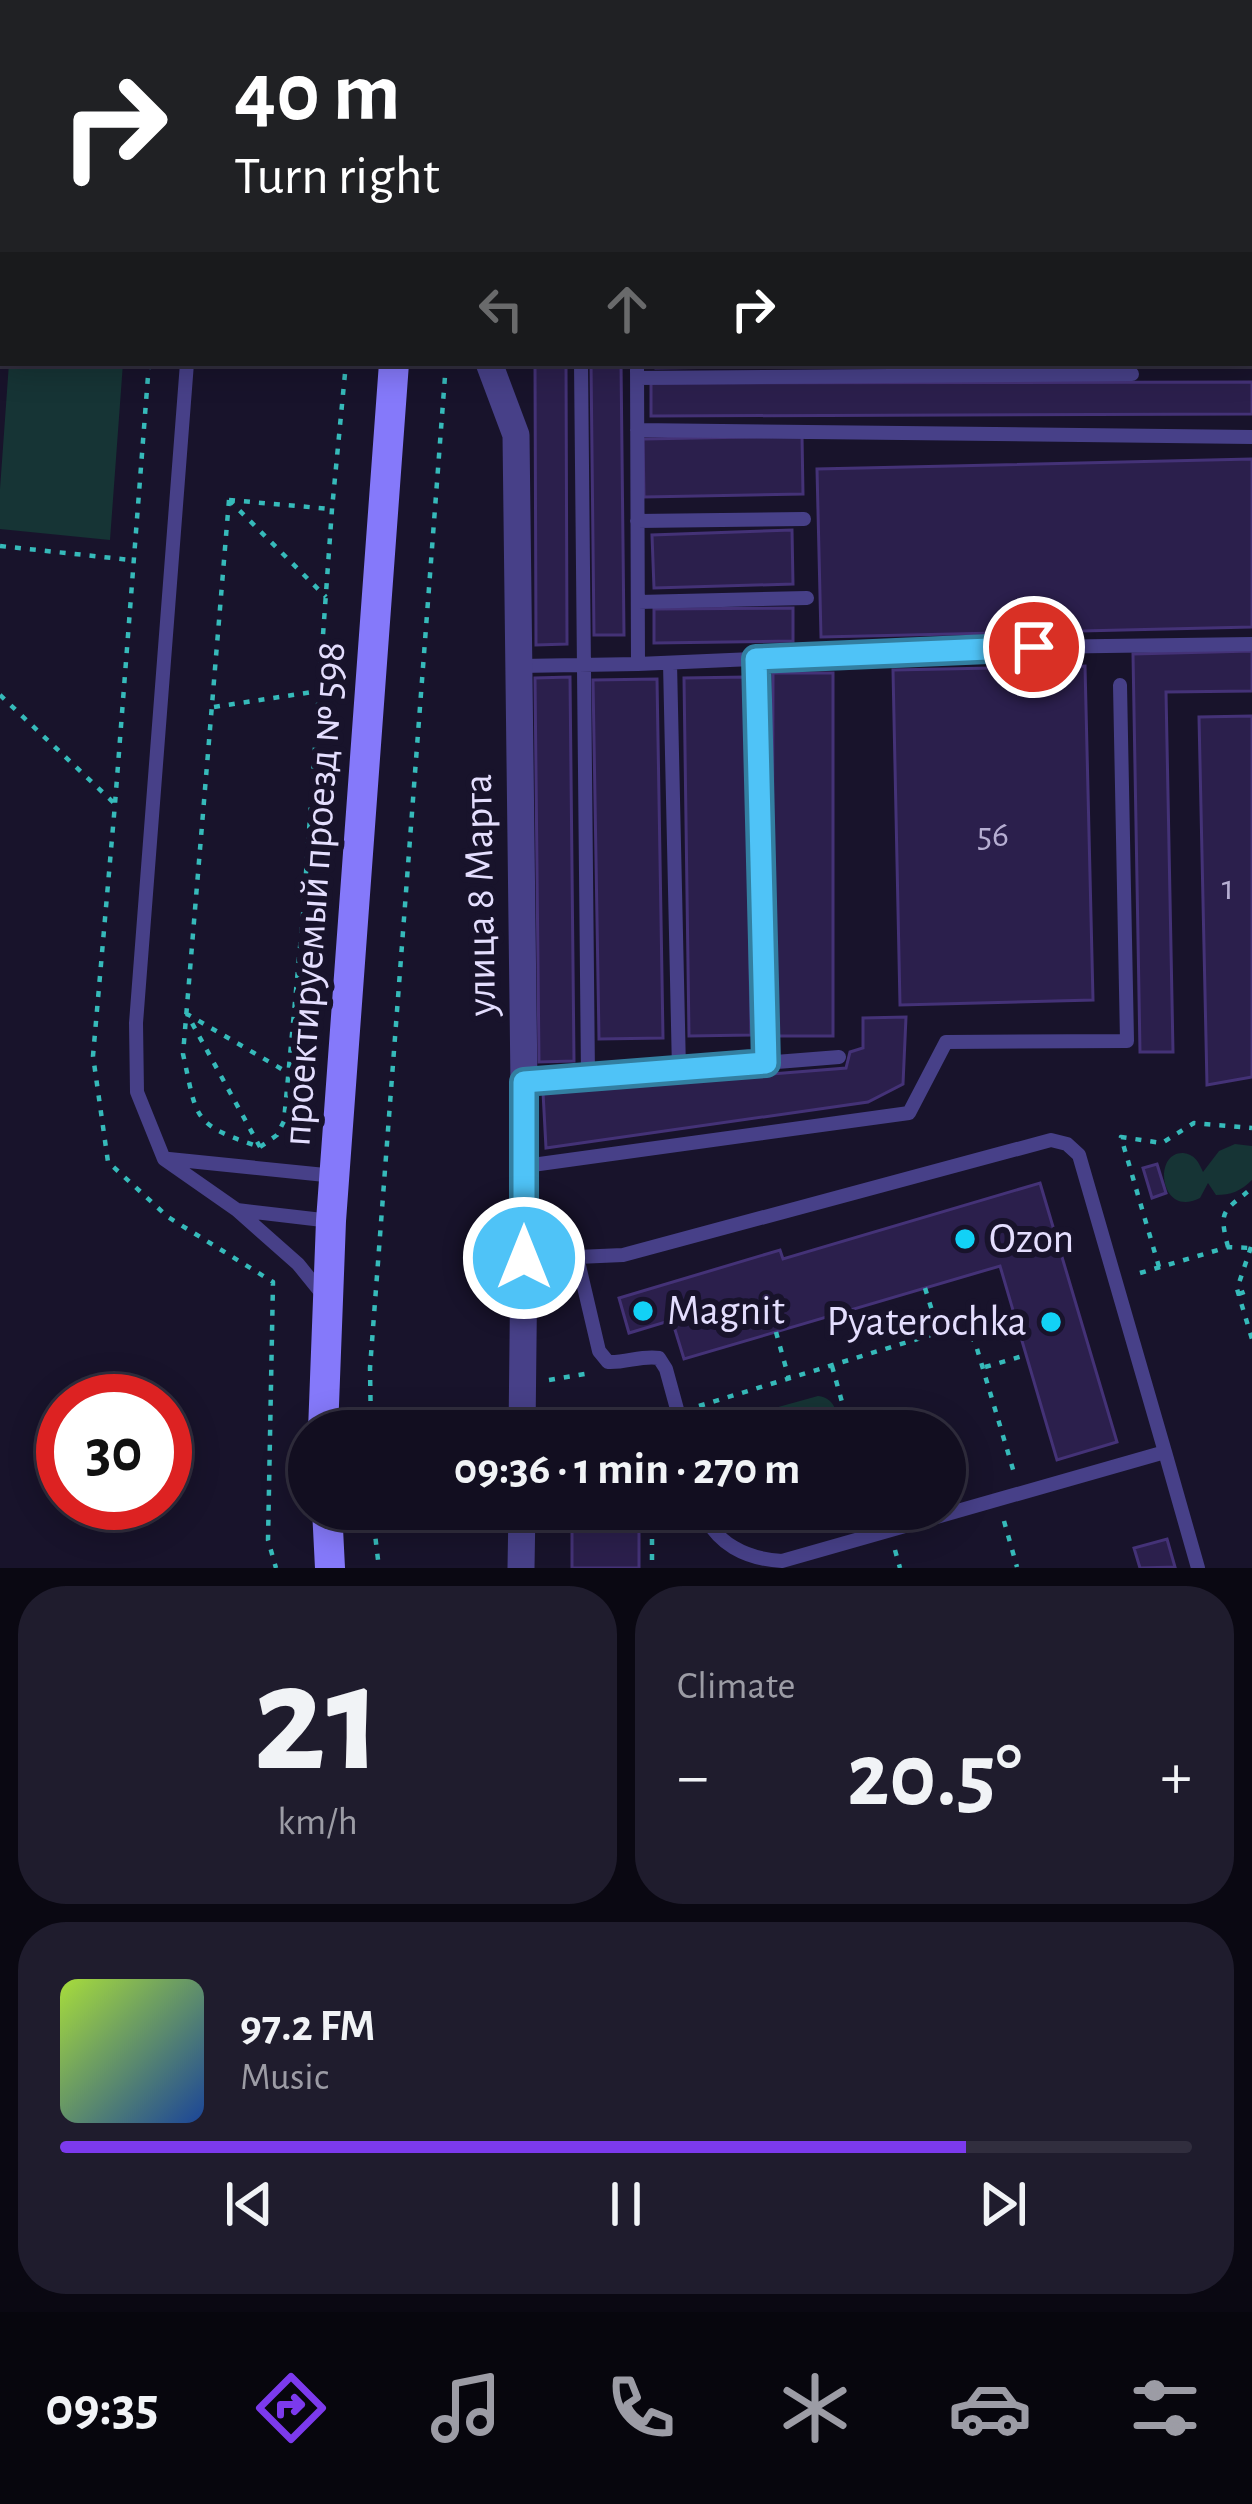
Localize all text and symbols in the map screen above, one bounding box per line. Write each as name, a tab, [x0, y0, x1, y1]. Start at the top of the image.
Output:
icon: right	[36, 48, 192, 204]
text: 40 m	[234, 52, 401, 136]
text: Turn right	[234, 150, 440, 204]
icon: left	[468, 276, 534, 342]
icon: ahead	[594, 276, 660, 342]
icon: right	[720, 276, 786, 342]
pin	[983, 596, 1085, 698]
icon: arrive	[1001, 614, 1067, 680]
street label: проектируемый проезд № 598	[275, 640, 353, 1148]
street label: улица 8 Марта	[457, 774, 503, 1017]
house number: 56	[977, 817, 1009, 853]
house number: 1	[1222, 870, 1234, 906]
position arrow	[461, 1195, 587, 1321]
place label: Ozon	[989, 1218, 1074, 1260]
marker: Ozon	[952, 1226, 978, 1252]
place label: Magnit	[667, 1290, 785, 1332]
marker: Magnit	[630, 1298, 656, 1324]
place label: Pyaterochka	[826, 1301, 1027, 1343]
marker: Pyaterochka	[1038, 1309, 1064, 1335]
speed limit sign: 30	[36, 1374, 192, 1530]
text: 09:36 · 1 min · 270 m	[454, 1447, 800, 1492]
text: 21	[253, 1643, 382, 1799]
text: Climate	[677, 1667, 795, 1706]
text: 20.5°	[847, 1732, 1022, 1822]
text: −	[677, 1744, 709, 1810]
text: +	[1160, 1744, 1192, 1810]
text: km/h	[277, 1803, 358, 1842]
text: 97.2 FM	[240, 2004, 375, 2049]
text: Music	[240, 2058, 329, 2097]
icon: previous	[216, 2171, 282, 2237]
icon: pause	[593, 2171, 659, 2237]
icon: next	[970, 2171, 1036, 2237]
icon: directions	[249, 2366, 333, 2450]
icon: music	[424, 2366, 508, 2450]
icon: phone	[599, 2366, 683, 2450]
icon: climate	[773, 2366, 857, 2450]
icon: car	[948, 2366, 1032, 2450]
icon: filters	[1123, 2366, 1207, 2450]
text: 09:35	[45, 2381, 159, 2435]

